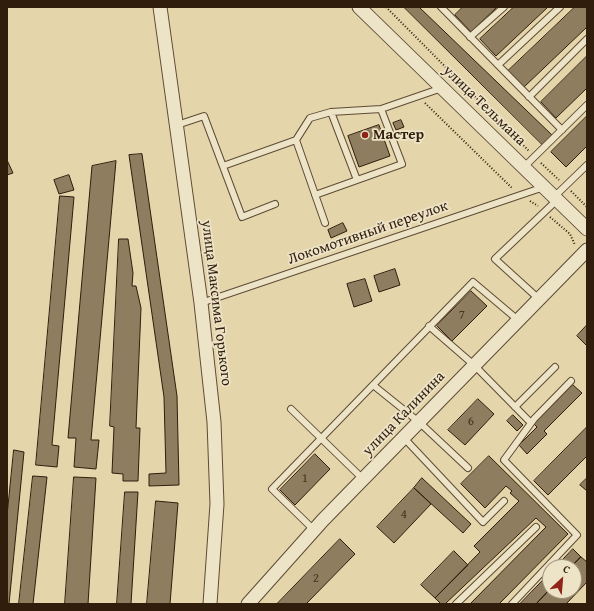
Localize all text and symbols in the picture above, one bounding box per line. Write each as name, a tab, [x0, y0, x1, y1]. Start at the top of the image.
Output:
street label: улица Тельмана	[439, 62, 529, 150]
place label: Мастер	[373, 126, 424, 144]
marker: Мастер	[360, 130, 370, 140]
street label: Локомотивный переулок	[286, 197, 450, 269]
street label: улица Максима Горького	[197, 219, 235, 387]
house number: 7	[459, 308, 465, 324]
street label: улица Калинина	[359, 368, 449, 460]
house number: 6	[468, 414, 474, 430]
house number: 1	[302, 471, 308, 487]
house number: 4	[401, 507, 407, 523]
north arrow	[542, 559, 582, 599]
text: С	[561, 561, 573, 578]
house number: 2	[313, 571, 319, 587]

